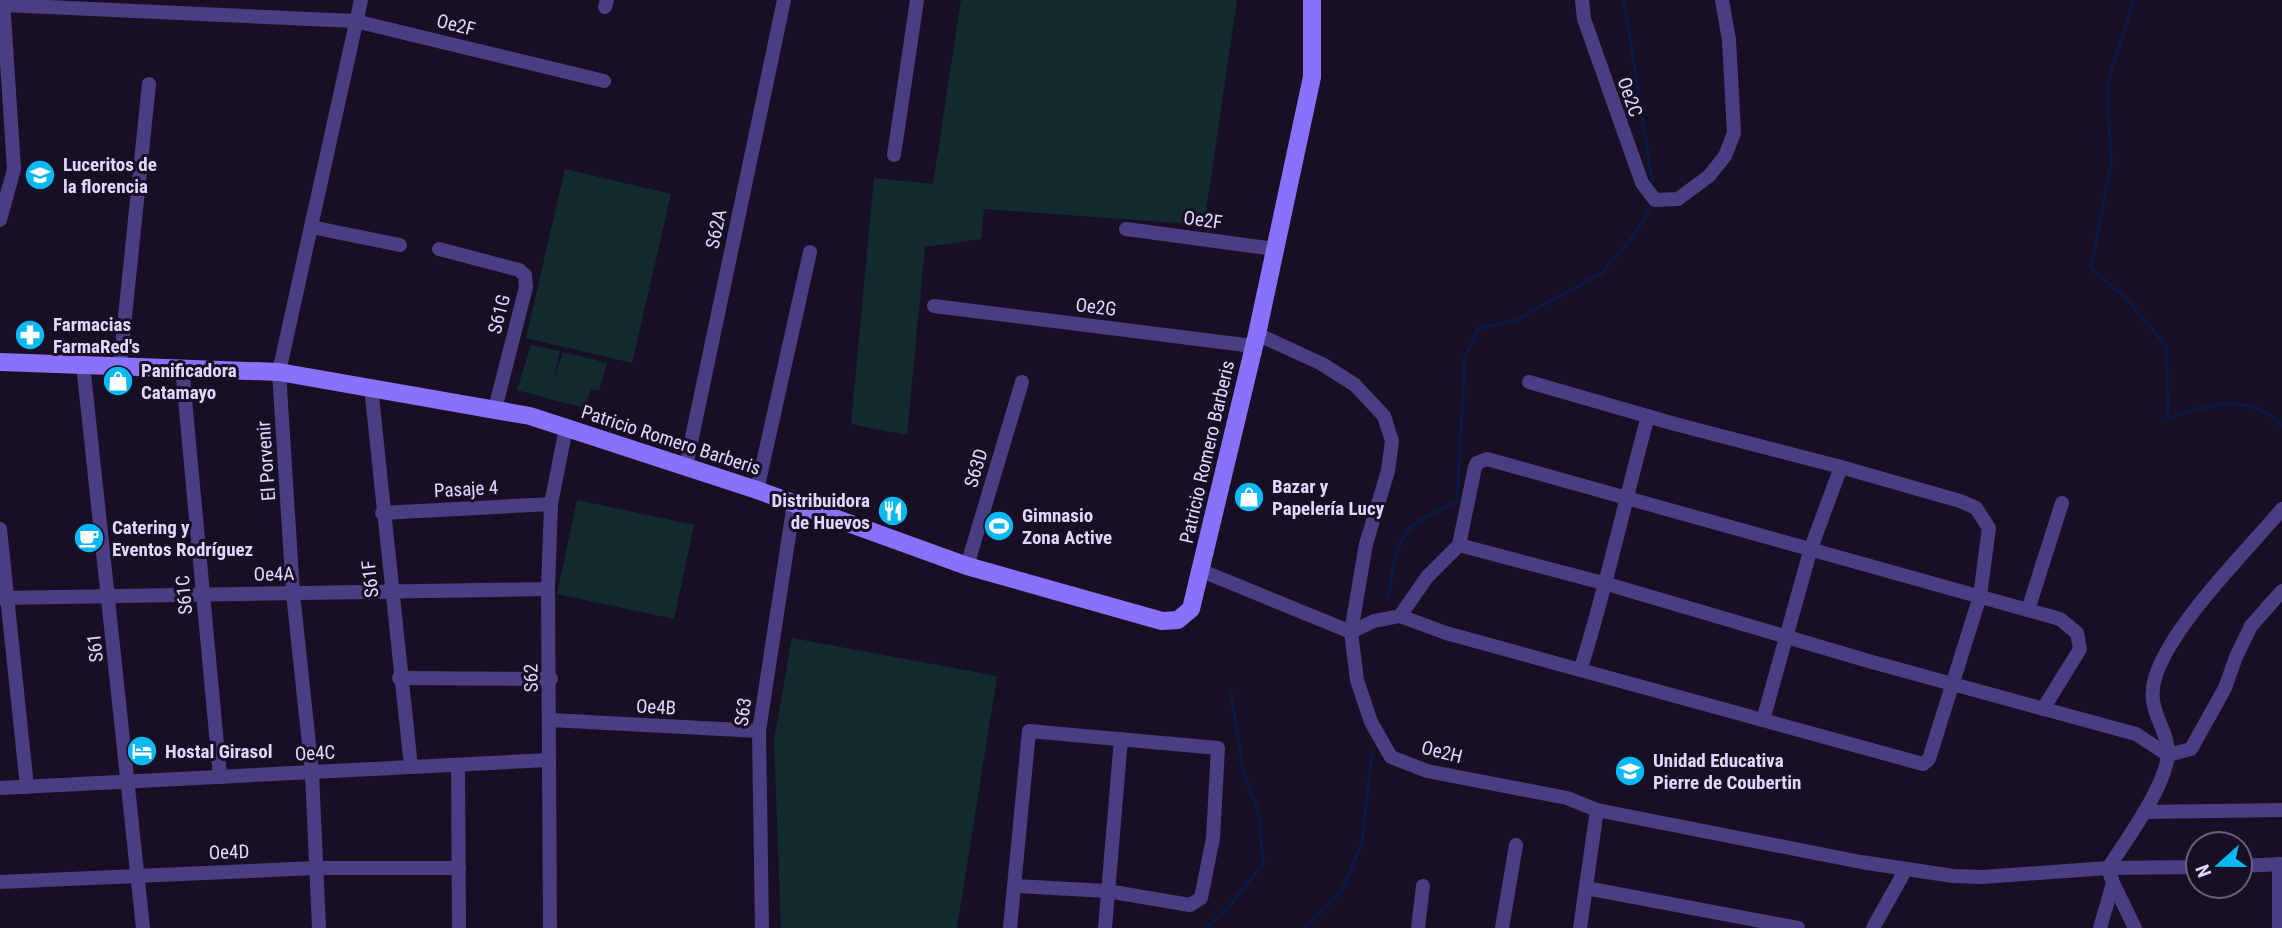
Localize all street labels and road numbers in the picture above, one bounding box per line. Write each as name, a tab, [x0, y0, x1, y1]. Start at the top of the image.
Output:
street label: Oe2F	[434, 9, 478, 41]
street label: Oe2C	[1613, 74, 1647, 120]
street label: Oe2F	[1182, 206, 1224, 234]
street label: S62A	[701, 207, 731, 251]
street label: S61G	[483, 292, 515, 336]
street label: Oe2G	[1074, 293, 1118, 321]
street label: Patricio Romero Barberis	[1175, 358, 1239, 546]
street label: Patricio Romero Barberis	[579, 400, 763, 480]
street label: El Porvenir	[252, 420, 280, 502]
street label: S63D	[959, 446, 993, 490]
street label: Pasaje 4	[433, 476, 499, 502]
street label: S61F	[357, 559, 383, 599]
street label: Oe4A	[253, 562, 295, 586]
street label: S61C	[171, 574, 197, 616]
street label: S61	[82, 633, 108, 663]
street label: S62	[519, 663, 543, 693]
street label: Oe4B	[635, 694, 677, 720]
street label: S63	[730, 696, 756, 728]
street label: Oe2H	[1419, 736, 1465, 768]
street label: Oe4C	[294, 740, 336, 766]
street label: Oe4D	[208, 840, 250, 864]

